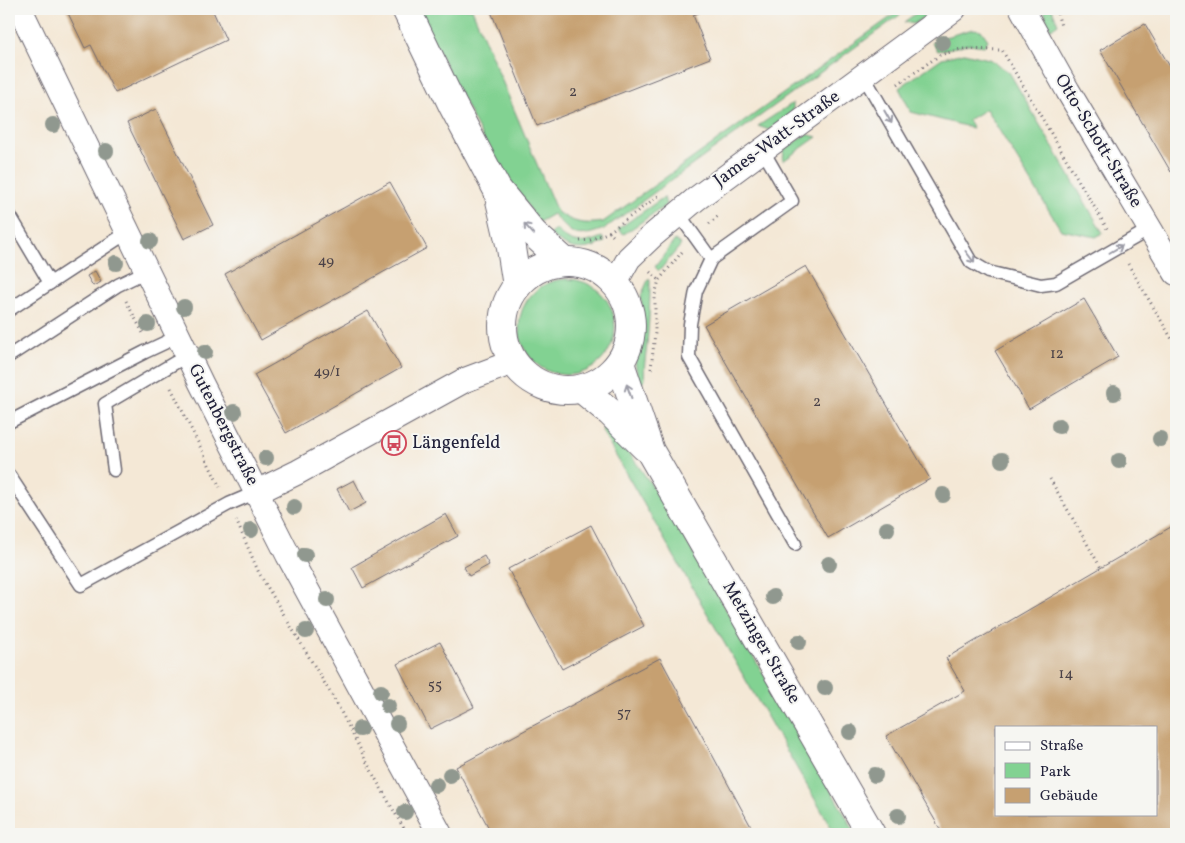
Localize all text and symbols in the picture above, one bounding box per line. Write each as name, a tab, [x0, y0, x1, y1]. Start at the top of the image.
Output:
street label: Otto-Schott-Straße	[1048, 69, 1148, 213]
house number: 2	[569, 82, 577, 103]
street label: James-Watt-Straße	[709, 85, 845, 193]
one-way arrow	[883, 110, 893, 124]
one-way arrow	[524, 222, 535, 235]
one-way arrow	[1108, 244, 1122, 254]
one-way arrow	[964, 250, 975, 263]
house number: 49	[318, 251, 334, 272]
house number: 12	[1050, 344, 1064, 365]
street label: Gutenbergstraße	[182, 360, 264, 490]
house number: 49/1	[313, 362, 341, 383]
one-way arrow	[624, 383, 634, 399]
house number: 2	[813, 392, 821, 413]
bus stop icon: Längenfeld	[381, 430, 407, 456]
place label: Längenfeld	[412, 431, 501, 456]
street label: Metzinger Straße	[716, 577, 806, 709]
house number: 14	[1059, 664, 1073, 685]
house number: 55	[428, 675, 442, 696]
house number: 57	[617, 703, 631, 724]
legend	[995, 726, 1158, 816]
text: Straße	[1040, 736, 1083, 757]
text: Park	[1040, 762, 1071, 783]
text: Gebäude	[1040, 786, 1098, 807]

